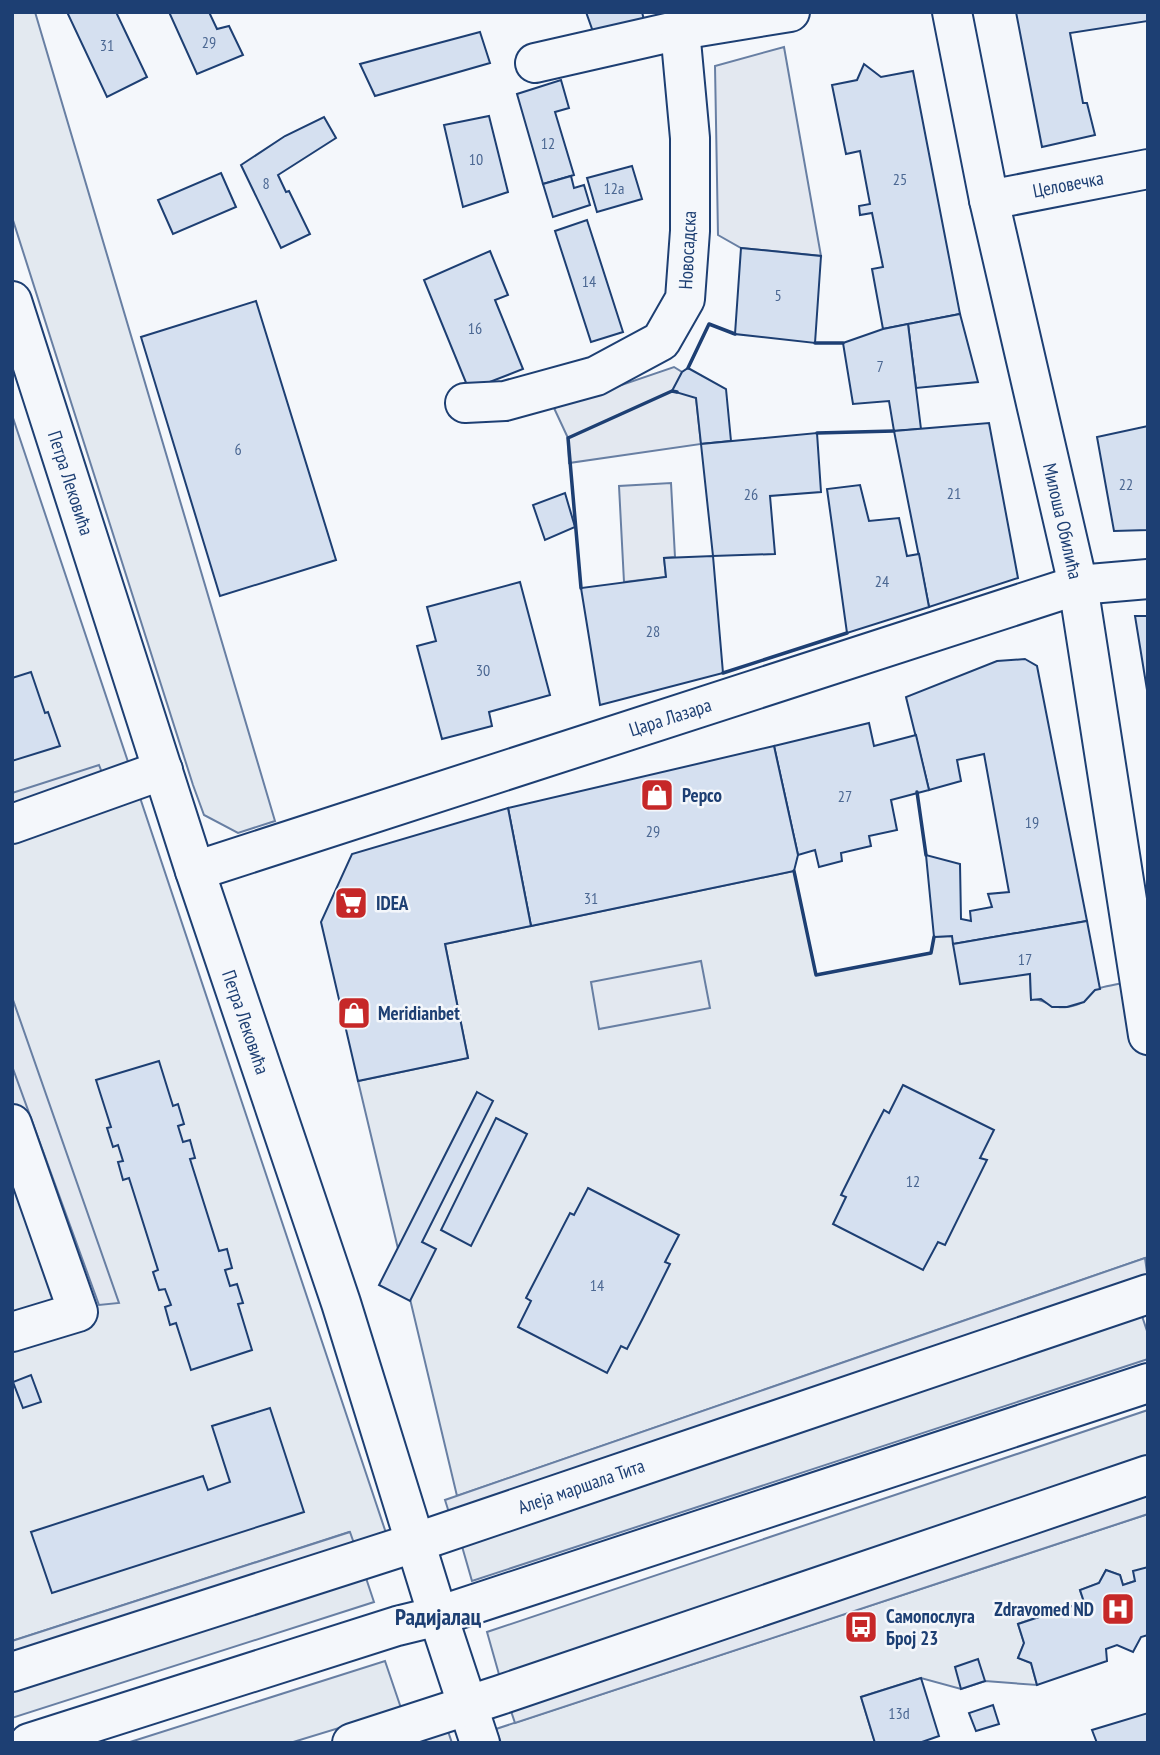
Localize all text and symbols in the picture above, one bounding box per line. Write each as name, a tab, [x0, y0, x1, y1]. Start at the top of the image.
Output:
house number: 29	[202, 32, 216, 52]
house number: 31	[100, 35, 114, 55]
house number: 12	[541, 133, 555, 153]
house number: 10	[469, 149, 483, 169]
street label: Целовечка	[1031, 165, 1105, 203]
house number: 25	[893, 169, 907, 189]
house number: 8	[262, 173, 270, 193]
house number: 12a	[604, 178, 624, 198]
street label: Новосадска	[673, 210, 701, 290]
house number: 14	[582, 271, 596, 291]
house number: 5	[774, 285, 782, 305]
house number: 16	[468, 318, 482, 338]
house number: 7	[876, 356, 884, 376]
street label: Петра Лековића	[43, 428, 99, 538]
house number: 6	[234, 439, 242, 459]
street label: Милоша Обилића	[1038, 461, 1088, 581]
house number: 22	[1119, 474, 1133, 494]
house number: 21	[947, 483, 961, 503]
house number: 26	[744, 484, 758, 504]
house number: 24	[875, 571, 889, 591]
house number: 28	[646, 621, 660, 641]
house number: 30	[476, 660, 490, 680]
street label: Цара Лазара	[626, 692, 714, 742]
shop icon: Pepco	[638, 776, 676, 814]
place label: Pepco	[682, 783, 722, 807]
house number: 27	[838, 786, 852, 806]
house number: 19	[1025, 812, 1039, 832]
house number: 29	[646, 821, 660, 841]
supermarket icon: IDEA	[332, 884, 370, 922]
house number: 31	[584, 888, 598, 908]
place label: IDEA	[376, 891, 409, 915]
house number: 17	[1018, 949, 1032, 969]
street label: Петра Лековића	[217, 967, 275, 1077]
shop icon: Meridianbet	[335, 994, 373, 1032]
place label: Meridianbet	[378, 1001, 460, 1025]
house number: 12	[906, 1171, 920, 1191]
house number: 14	[590, 1275, 604, 1295]
street label: Алеја маршала Тита	[514, 1453, 648, 1519]
hospital icon: Zdravomed ND	[1099, 1590, 1137, 1628]
place label: Zdravomed ND	[994, 1597, 1094, 1621]
district label: Радијалац	[395, 1602, 481, 1631]
place label: Самопослуга Број 23	[886, 1604, 975, 1650]
bus stop icon: Самопослуга Број 23	[842, 1608, 880, 1646]
house number: 13d	[888, 1703, 910, 1723]

